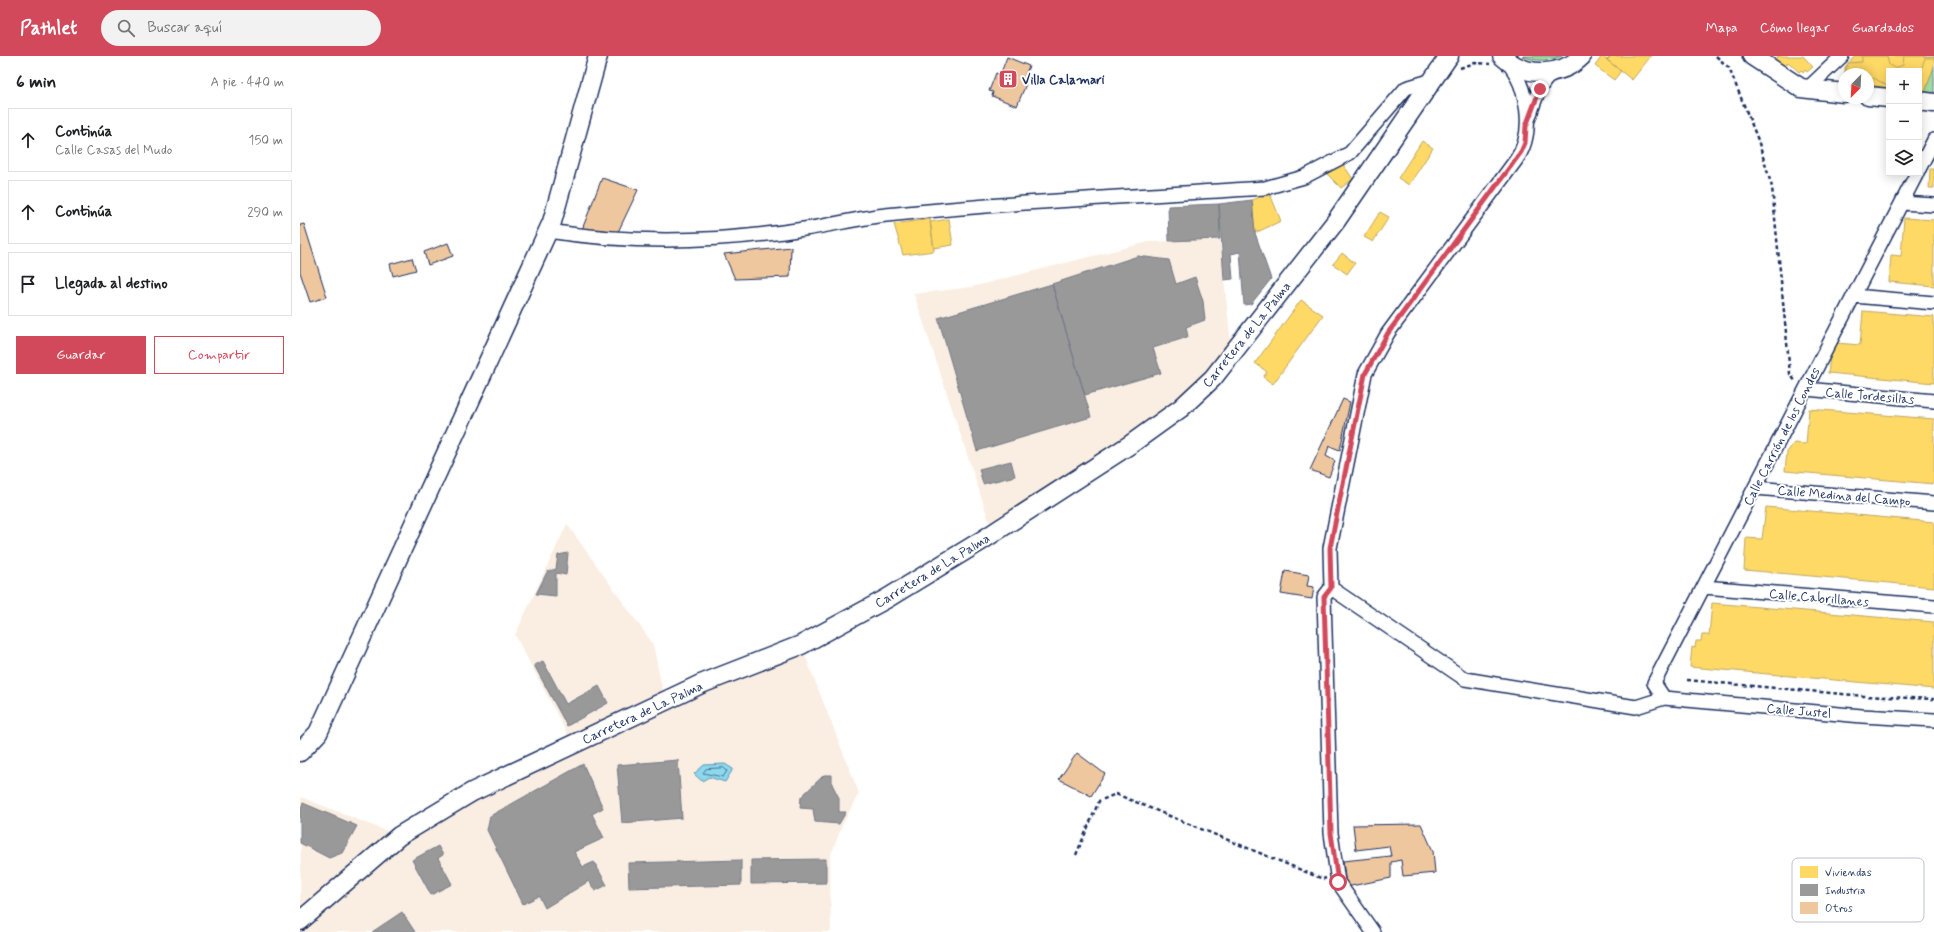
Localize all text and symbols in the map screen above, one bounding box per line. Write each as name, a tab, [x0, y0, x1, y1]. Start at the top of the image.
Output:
search box	[101, 10, 381, 46]
text: Pathlet	[20, 16, 77, 41]
icon: search	[115, 17, 137, 39]
text: Buscar aquí	[147, 18, 223, 38]
text: Mapa	[1706, 19, 1738, 37]
text: Cómo llegar	[1760, 19, 1830, 37]
text: Guardados	[1852, 19, 1914, 37]
building icon: Villa Calamari	[997, 68, 1019, 90]
north arrow	[1838, 68, 1874, 104]
map controls	[1886, 68, 1922, 176]
button: +	[1886, 68, 1922, 104]
text: 6 min	[16, 71, 56, 93]
place label: Villa Calamari	[1022, 72, 1104, 89]
text: A pie · 440 m	[210, 74, 284, 91]
route end	[1531, 80, 1549, 98]
button: −	[1886, 104, 1922, 140]
text: Continúa	[55, 122, 112, 142]
icon: ahead	[17, 129, 39, 151]
text: 150 m	[249, 132, 283, 149]
button: layers	[1886, 140, 1922, 176]
text: Calle Casas del Mudo	[55, 142, 172, 159]
icon: ahead	[17, 201, 39, 223]
text: Continúa	[55, 202, 112, 222]
text: 290 m	[247, 204, 283, 221]
icon: arrive	[17, 273, 39, 295]
text: Llegada al destino	[55, 274, 168, 294]
street label: Carretera de La Palma	[1199, 279, 1295, 391]
button: Guardar	[16, 336, 146, 374]
button: Compartir	[154, 336, 284, 374]
street label: Calle Carrión de los Condes	[1740, 364, 1825, 509]
street label: Calle Tordesillas	[1825, 384, 1915, 409]
street label: Calle Medina del Campo	[1777, 482, 1911, 511]
street label: Carretera de La Palma	[872, 530, 993, 612]
street label: Calle Cabrillanes	[1768, 586, 1870, 611]
street label: Carretera de La Palma	[580, 678, 706, 749]
street label: Calle Justel	[1766, 700, 1832, 723]
legend	[1792, 858, 1924, 922]
text: Viviendas	[1825, 866, 1872, 880]
route start	[1329, 873, 1347, 891]
text: Industria	[1825, 884, 1865, 898]
text: Otros	[1825, 902, 1853, 916]

